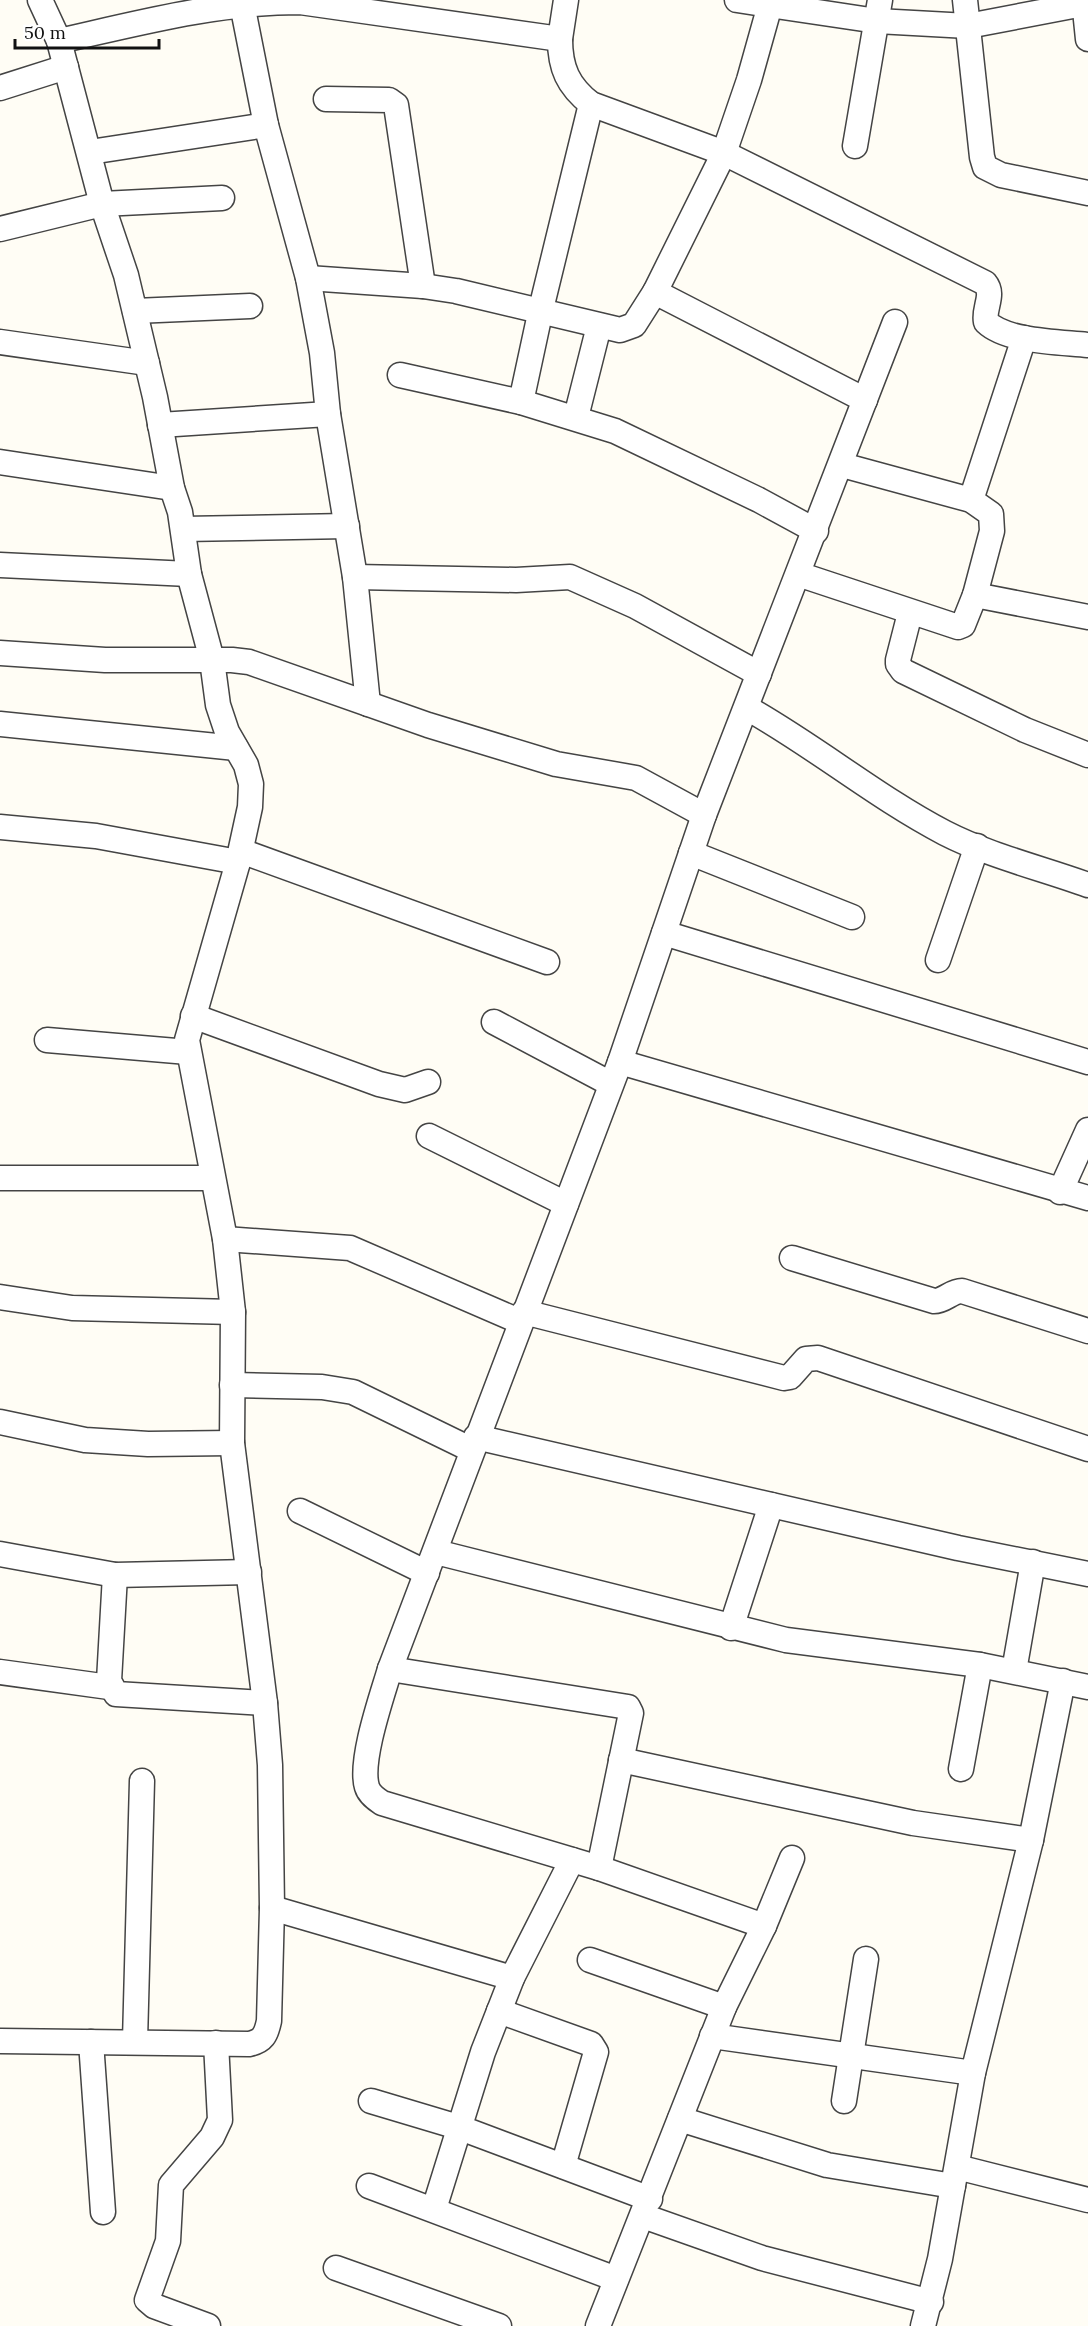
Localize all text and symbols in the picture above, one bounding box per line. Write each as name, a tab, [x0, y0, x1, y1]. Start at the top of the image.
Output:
scale bar	[15, 12, 159, 50]
text: 50 m	[24, 21, 66, 44]

